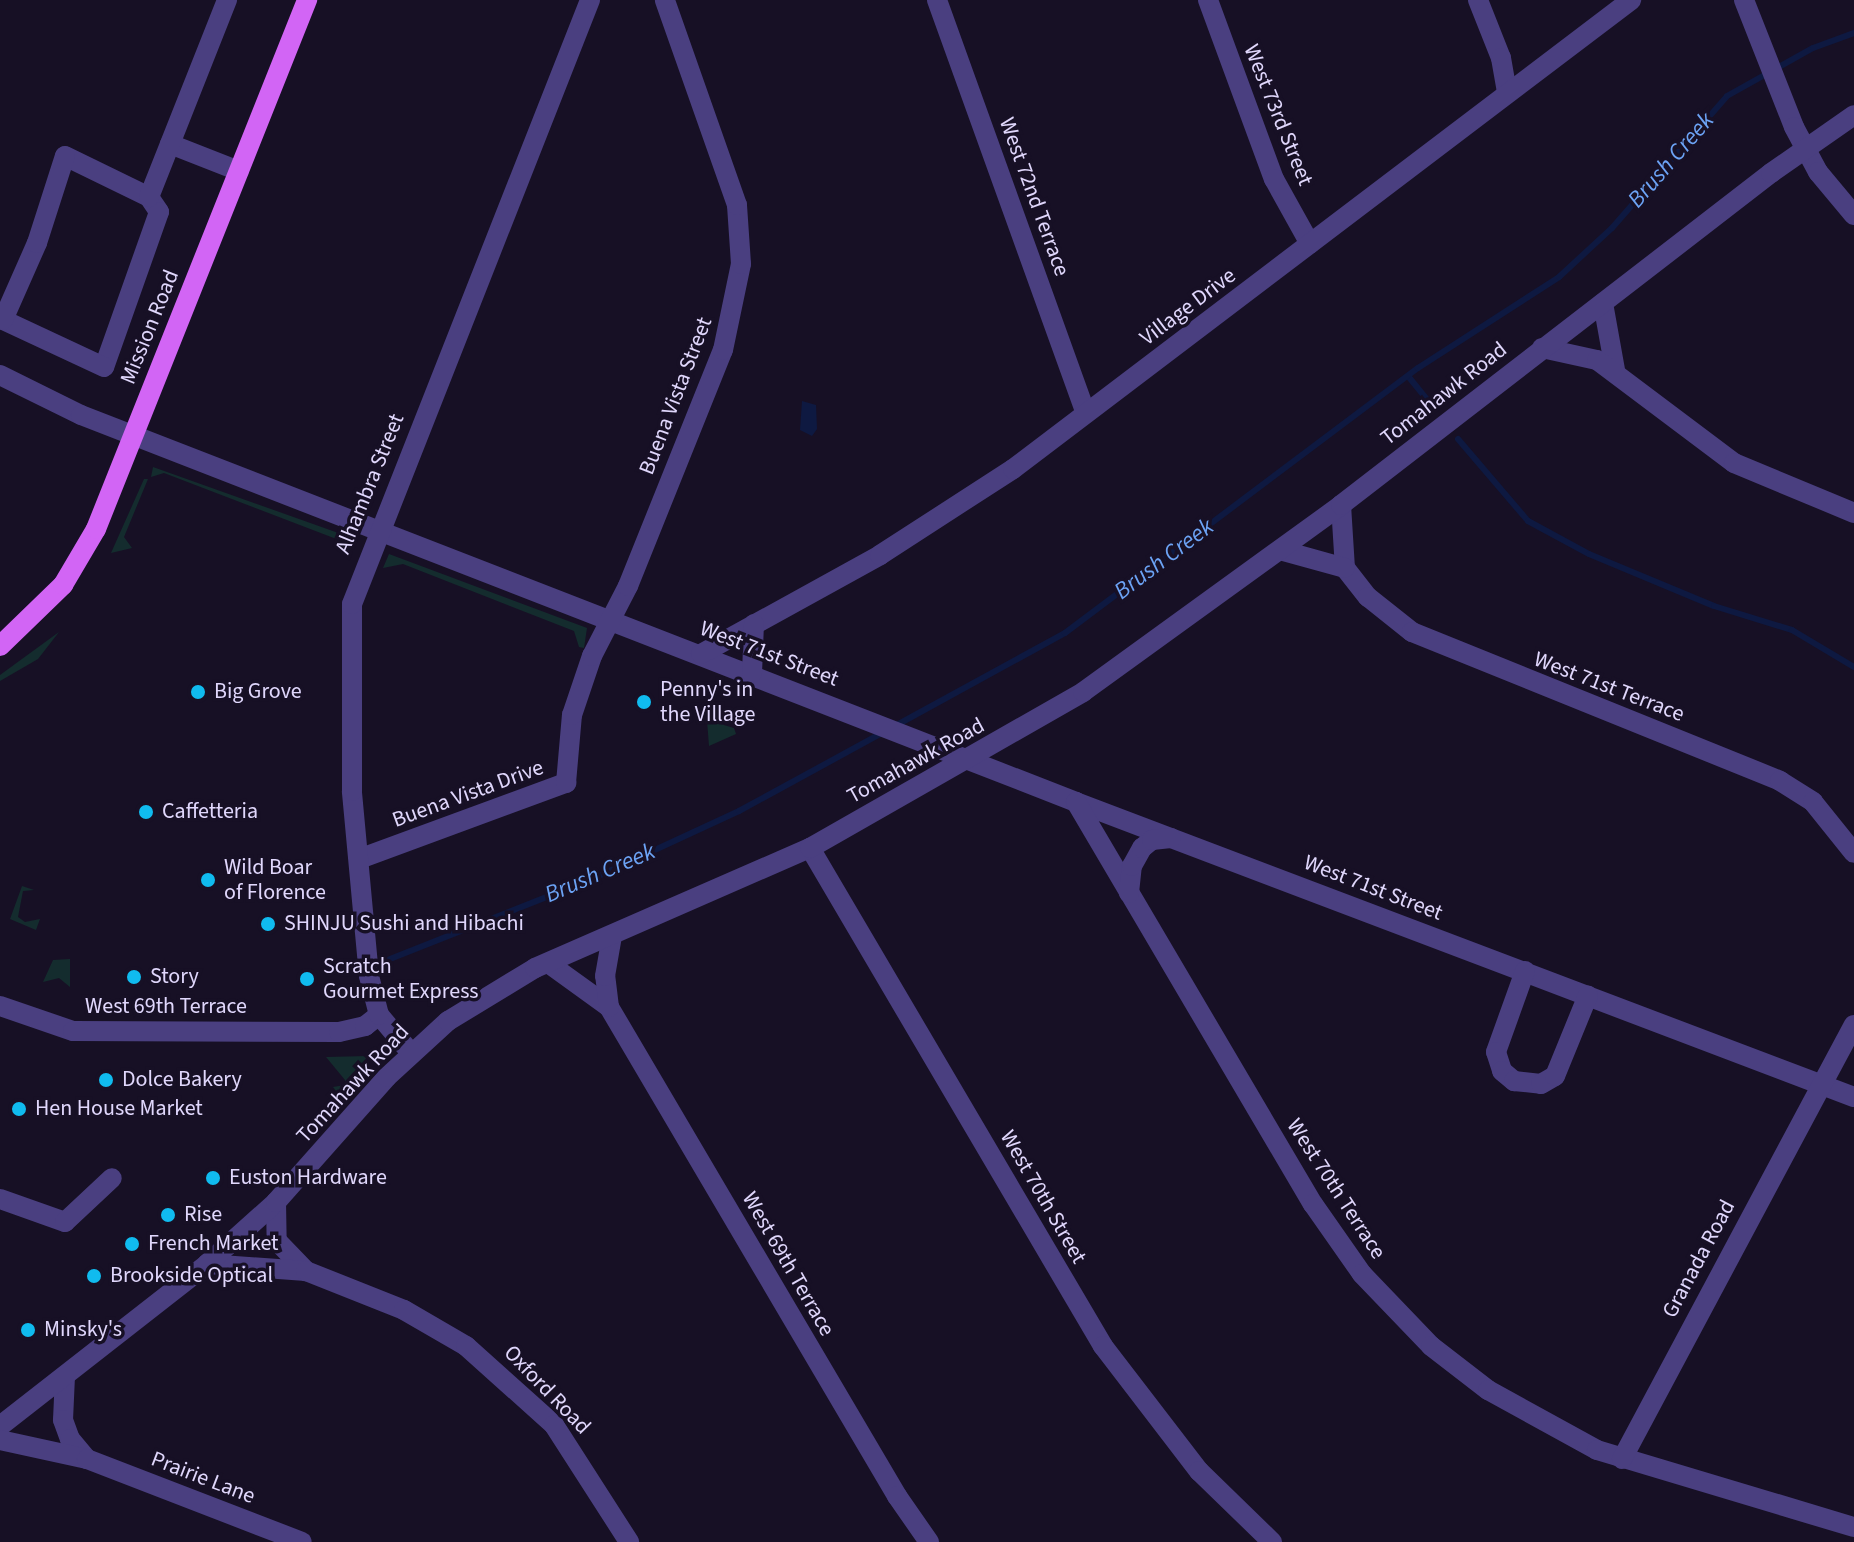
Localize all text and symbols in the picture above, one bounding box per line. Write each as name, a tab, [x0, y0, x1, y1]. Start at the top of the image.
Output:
street label: West 73rd Street	[1238, 41, 1318, 189]
water label: Brush Creek	[1622, 106, 1720, 214]
street label: West 72nd Terrace	[993, 114, 1075, 280]
street label: Village Drive	[1135, 263, 1241, 351]
street label: Mission Road	[115, 266, 185, 388]
street label: Buena Vista Street	[634, 314, 718, 478]
street label: Tomahawk Road	[1376, 337, 1512, 451]
street label: Alhambra Street	[330, 410, 410, 558]
water label: Brush Creek	[1109, 512, 1219, 606]
street label: West 71st Street	[696, 615, 842, 693]
street label: West 71st Terrace	[1530, 646, 1688, 728]
place label: Penny's in the Village	[660, 676, 755, 728]
place label: Big Grove	[214, 679, 302, 705]
marker: Big Grove	[189, 683, 207, 701]
marker: Penny's in the Village	[635, 693, 653, 711]
street label: Tomahawk Road	[843, 712, 989, 810]
street label: Buena Vista Drive	[389, 754, 547, 834]
place label: Caffetteria	[162, 799, 258, 825]
marker: Caffetteria	[137, 803, 155, 821]
water label: Brush Creek	[541, 837, 659, 909]
street label: West 71st Street	[1300, 849, 1446, 927]
place label: Wild Boar of Florence	[224, 854, 326, 906]
marker: Wild Boar of Florence	[199, 871, 217, 889]
place label: SHINJU Sushi and Hibachi	[284, 911, 524, 937]
marker: SHINJU Sushi and Hibachi	[259, 915, 277, 933]
place label: Scratch Gourmet Express	[323, 953, 479, 1004]
place label: Story	[150, 964, 199, 990]
marker: Story	[125, 968, 143, 986]
marker: Scratch Gourmet Express	[298, 970, 316, 988]
street label: West 69th Terrace	[85, 994, 247, 1020]
street label: Tomahawk Road	[291, 1019, 415, 1149]
place label: Dolce Bakery	[122, 1067, 242, 1093]
marker: Dolce Bakery	[97, 1071, 115, 1089]
place label: Hen House Market	[35, 1096, 203, 1122]
marker: Hen House Market	[10, 1100, 28, 1118]
street label: West 70th Terrace	[1281, 1114, 1391, 1264]
street label: West 70th Street	[994, 1126, 1092, 1268]
place label: Euston Hardware	[229, 1165, 387, 1191]
marker: Euston Hardware	[204, 1169, 222, 1187]
street label: West 69th Terrace	[736, 1187, 840, 1341]
street label: Granada Road	[1657, 1195, 1741, 1323]
place label: Rise	[184, 1202, 222, 1228]
marker: Rise	[159, 1206, 177, 1224]
place label: French Market	[148, 1231, 279, 1257]
marker: French Market	[123, 1235, 141, 1253]
place label: Brookside Optical	[110, 1263, 273, 1289]
marker: Brookside Optical	[85, 1267, 103, 1285]
place label: Minsky's	[44, 1317, 122, 1343]
marker: Minsky's	[19, 1321, 37, 1339]
street label: Oxford Road	[498, 1340, 596, 1440]
street label: Prairie Lane	[147, 1446, 259, 1510]

